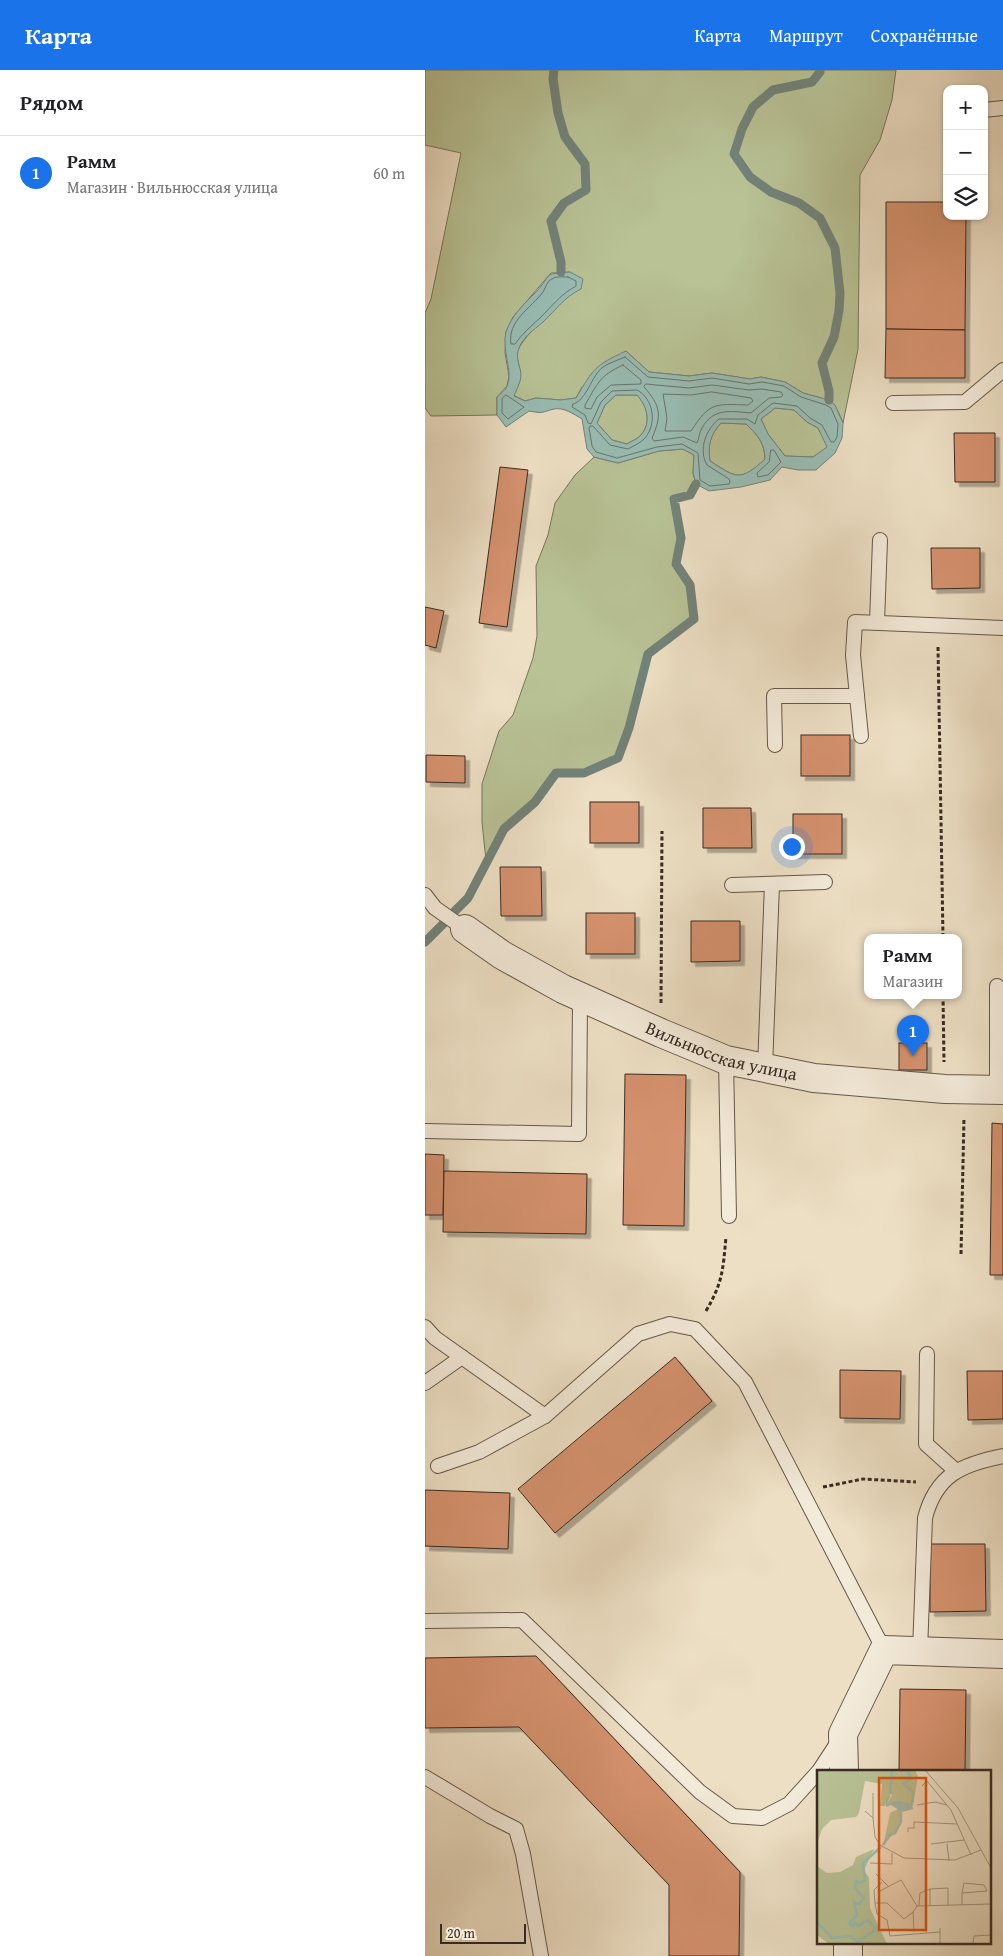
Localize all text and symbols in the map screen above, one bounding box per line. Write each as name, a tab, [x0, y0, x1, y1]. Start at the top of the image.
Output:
text: Карта	[25, 18, 92, 53]
text: Карта	[695, 22, 741, 49]
text: Маршрут	[769, 22, 843, 49]
text: Сохранённые	[871, 22, 978, 49]
map controls	[943, 85, 988, 220]
button: +	[943, 85, 988, 130]
text: Рядом	[20, 87, 83, 118]
button: −	[943, 130, 988, 175]
text: Рамм	[67, 147, 116, 175]
text: 1	[32, 161, 40, 185]
text: 60 m	[373, 161, 405, 185]
text: Магазин · Вильнюсская улица	[67, 175, 278, 199]
button: layers	[943, 175, 988, 220]
your location	[779, 834, 805, 860]
popup	[864, 934, 962, 999]
text: Рамм	[883, 941, 932, 969]
text: Магазин	[883, 969, 943, 993]
street label: Вильнюсская улица	[641, 1014, 800, 1087]
pin: 1	[897, 1015, 929, 1056]
inset map	[817, 1770, 991, 1944]
scale bar	[440, 1921, 526, 1944]
text: 20 m	[447, 1923, 475, 1943]

